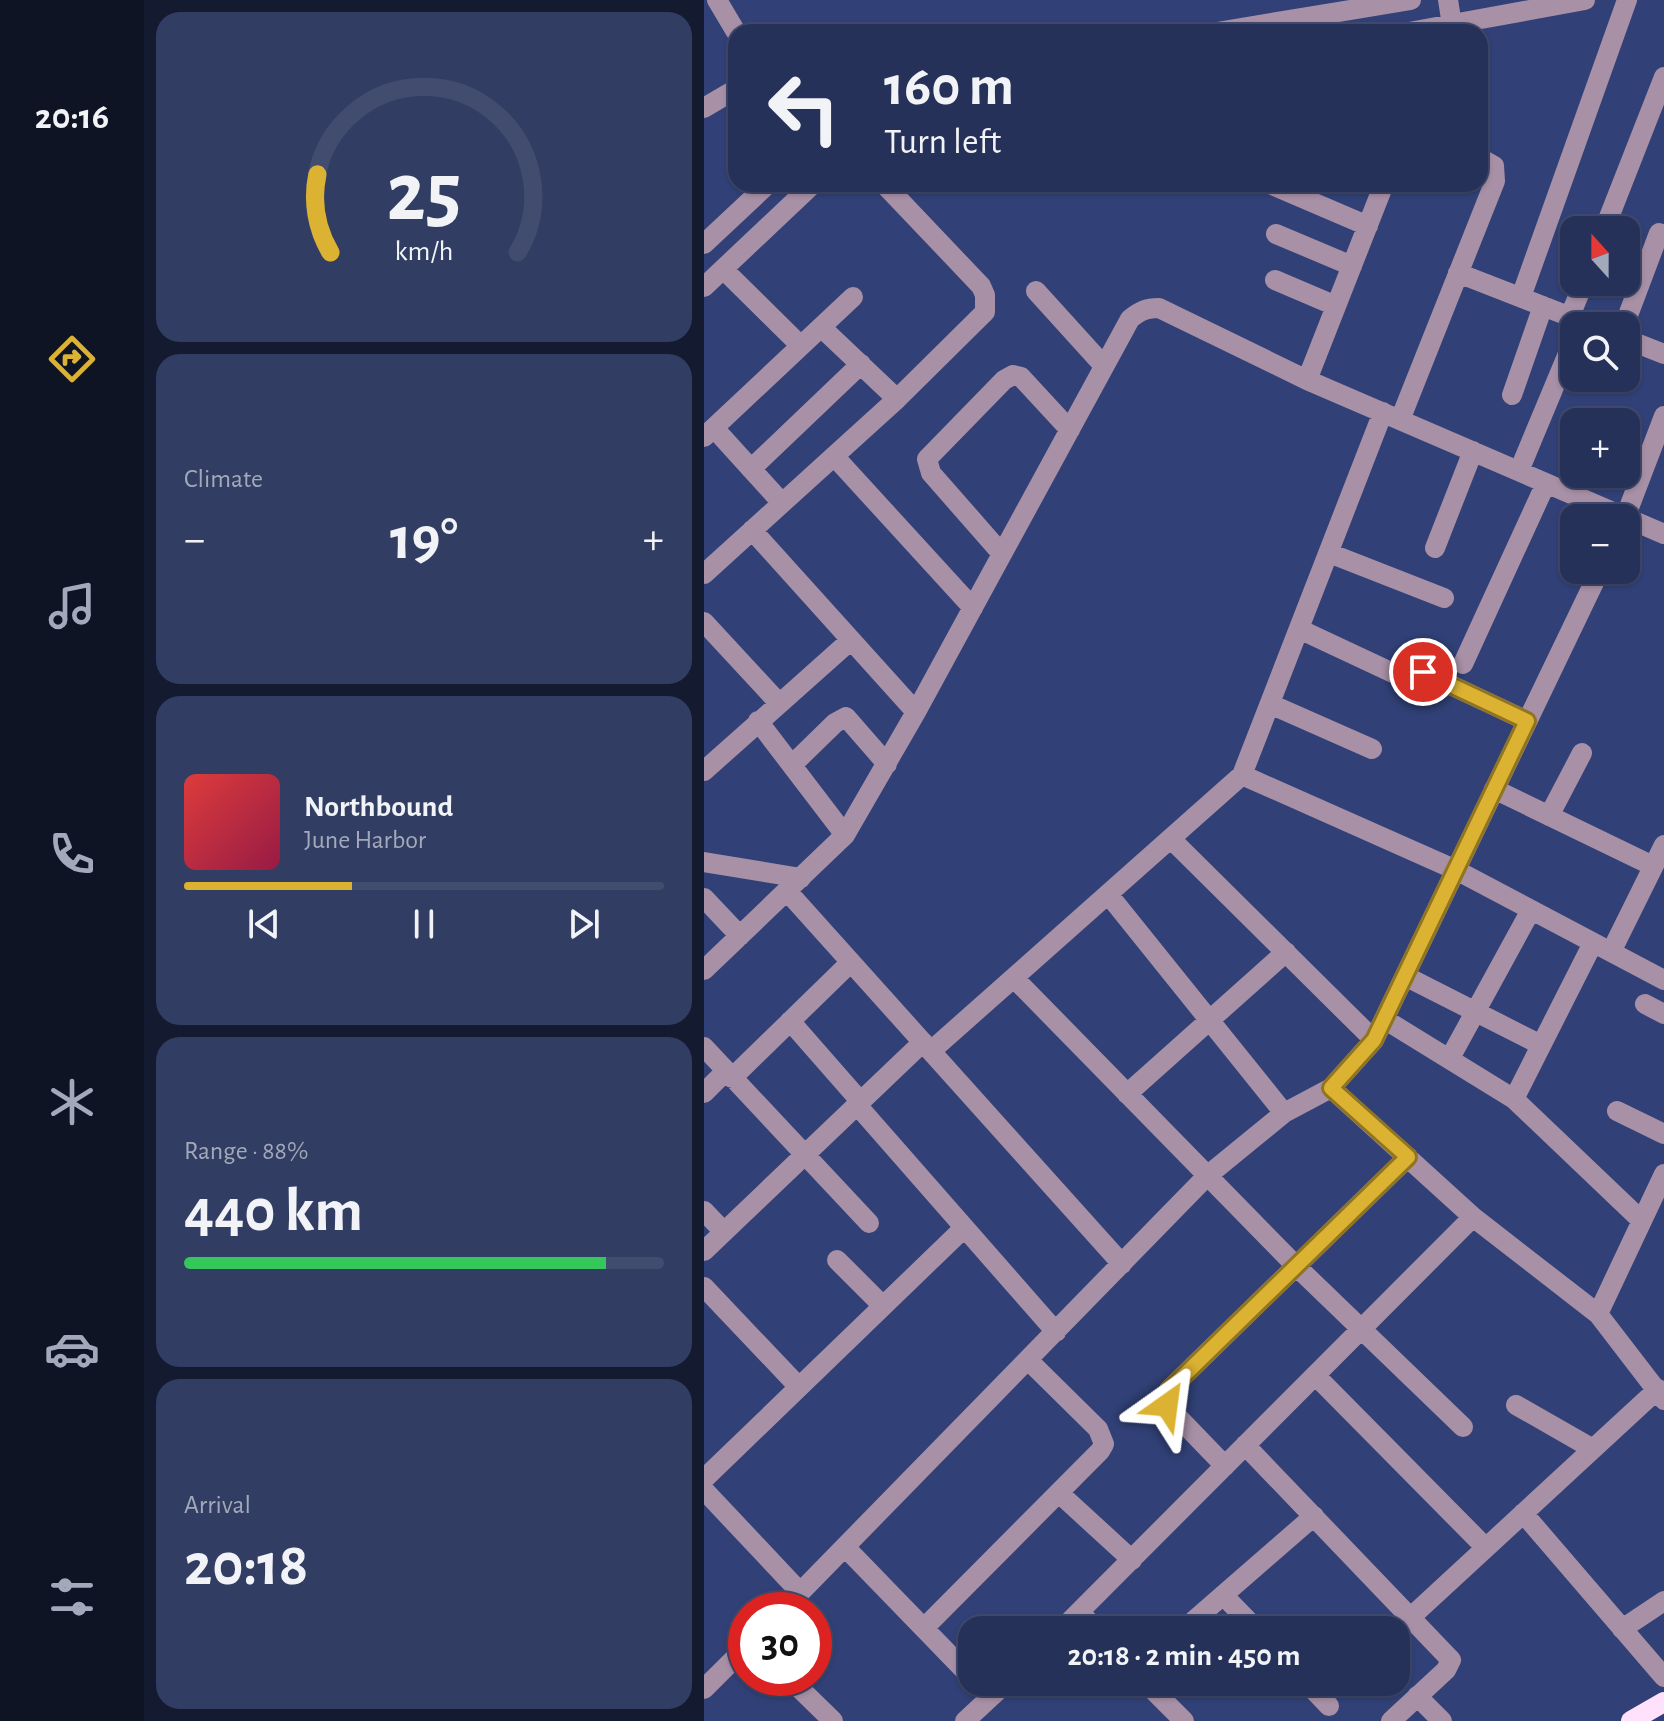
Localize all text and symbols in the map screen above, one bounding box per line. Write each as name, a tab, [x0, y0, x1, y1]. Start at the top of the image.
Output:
icon: left	[752, 56, 856, 160]
text: 160 m	[884, 59, 1014, 115]
text: 20:16	[35, 99, 109, 135]
text: Turn left	[884, 124, 1001, 160]
text: 25	[386, 151, 462, 235]
north arrow	[1560, 216, 1640, 296]
map controls	[1560, 216, 1640, 584]
text: km/h	[395, 237, 453, 266]
button: search	[1560, 312, 1640, 392]
icon: directions	[44, 331, 100, 387]
button: +	[1560, 408, 1640, 488]
text: Climate	[184, 466, 263, 492]
button: −	[1560, 504, 1640, 584]
text: 19°	[390, 510, 458, 570]
text: −	[184, 518, 205, 562]
text: +	[643, 518, 664, 562]
icon: music	[44, 578, 100, 634]
pin	[1389, 638, 1457, 706]
icon: arrive	[1401, 650, 1445, 694]
text: Northbound	[304, 792, 453, 822]
icon: phone	[44, 826, 100, 882]
text: June Harbor	[304, 827, 426, 853]
icon: previous	[242, 902, 286, 946]
icon: pause	[402, 902, 446, 946]
icon: next	[562, 902, 606, 946]
icon: climate	[44, 1074, 100, 1130]
text: Range · 88%	[184, 1138, 308, 1164]
text: 440 km	[184, 1182, 363, 1242]
icon: car	[44, 1321, 100, 1377]
position arrow	[1125, 1363, 1209, 1447]
text: Arrival	[184, 1492, 251, 1518]
text: 20:18	[184, 1536, 308, 1596]
icon: filters	[44, 1569, 100, 1625]
speed limit sign: 30	[728, 1592, 832, 1696]
text: 20:18 · 2 min · 450 m	[1067, 1641, 1301, 1671]

